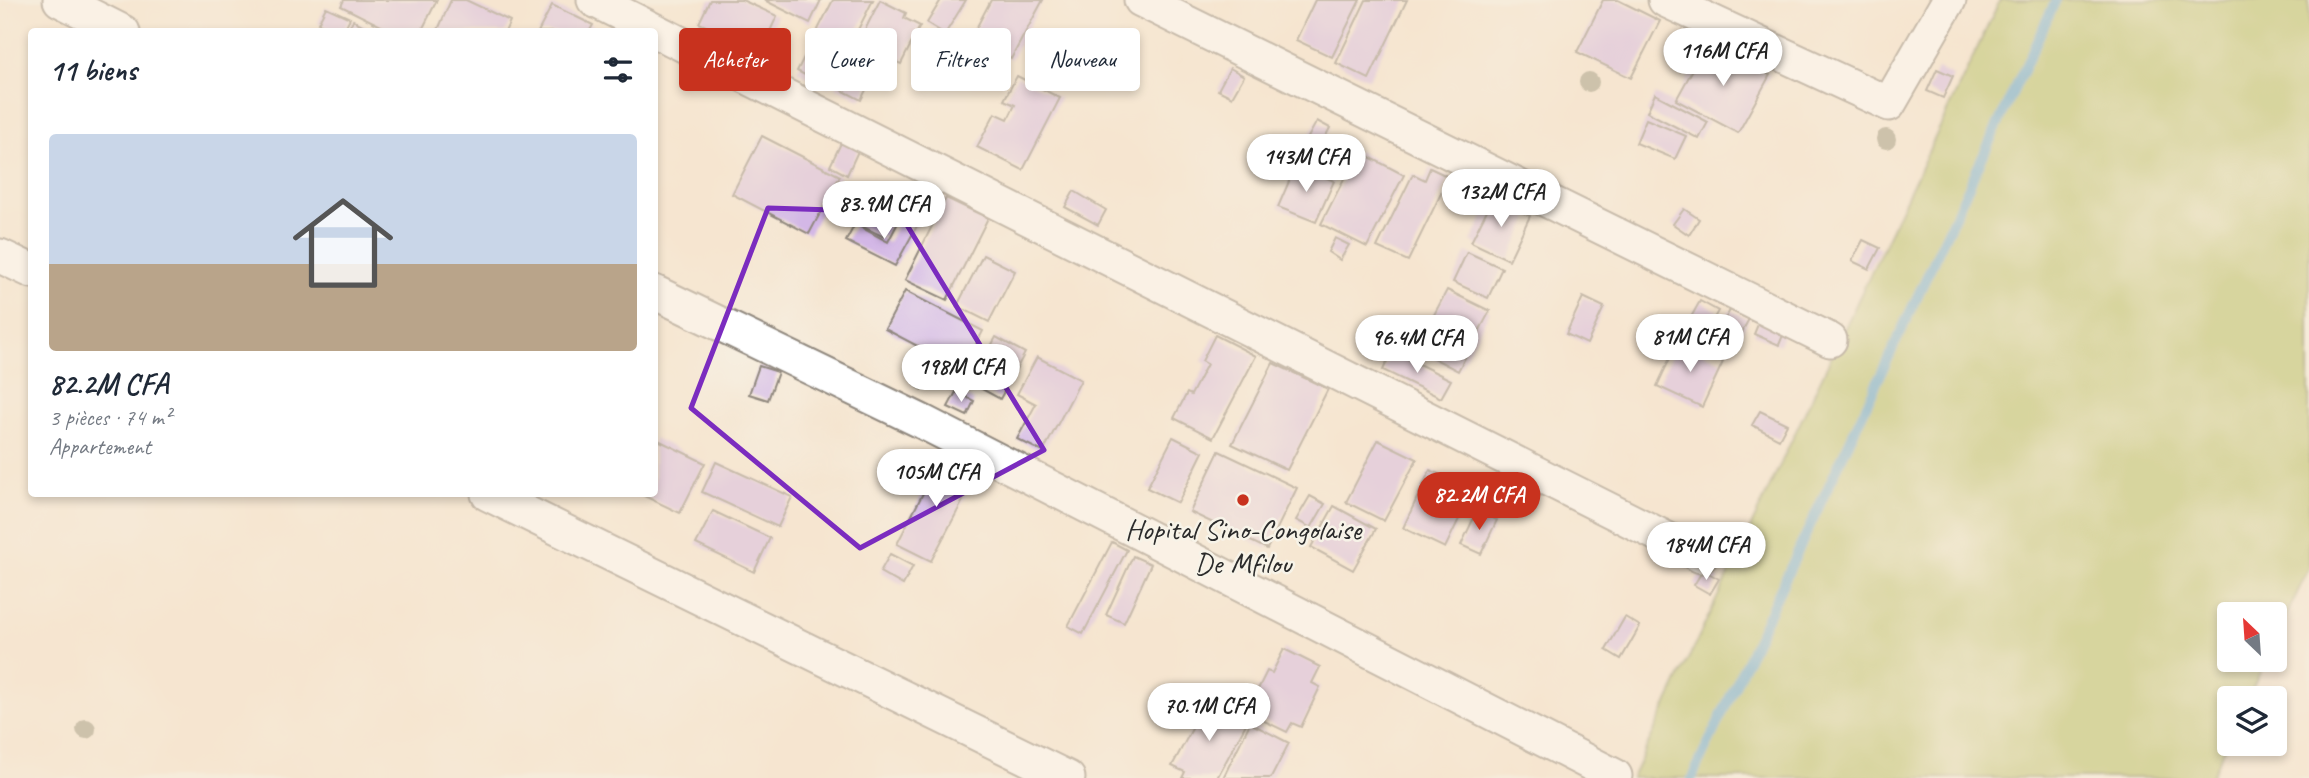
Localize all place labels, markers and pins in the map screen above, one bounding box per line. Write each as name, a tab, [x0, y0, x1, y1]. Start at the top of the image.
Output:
pin: 116M CFA	[1651, 28, 1795, 88]
pin: 143M CFA	[1234, 134, 1378, 194]
pin: 132M CFA	[1429, 170, 1573, 229]
pin: 83.9M CFA	[804, 182, 964, 241]
pin: 81M CFA	[1625, 314, 1755, 374]
pin: 96.4M CFA	[1337, 316, 1497, 375]
pin: 198M CFA	[889, 344, 1033, 404]
pin: 105M CFA	[864, 449, 1008, 509]
pin: 82.2M CFA	[1399, 472, 1559, 532]
marker: Hopital Sino-Congolaise De Mfilou	[1235, 492, 1251, 508]
place label: Hopital Sino-Congolaise De Mfilou	[1125, 510, 1363, 582]
pin: 184M CFA	[1634, 522, 1778, 582]
pin: 70.1M CFA	[1129, 684, 1289, 743]

